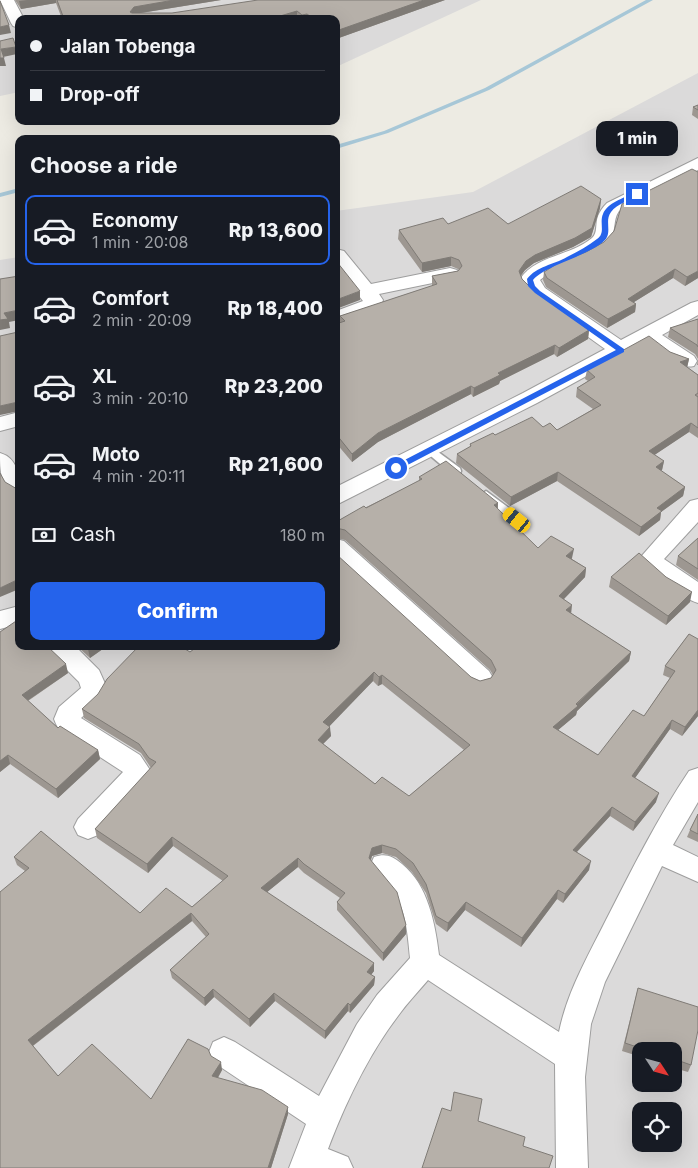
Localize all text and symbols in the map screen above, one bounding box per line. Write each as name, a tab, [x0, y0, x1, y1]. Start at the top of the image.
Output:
text: Jalan Tobenga	[60, 35, 196, 58]
text: Drop-off	[60, 83, 140, 106]
callout: 1 min	[596, 121, 678, 156]
text: 1 min	[617, 128, 657, 148]
text: Choose a ride	[30, 152, 178, 178]
route end	[626, 183, 648, 205]
icon: car	[32, 208, 77, 253]
text: Economy	[92, 209, 178, 232]
text: Rp 13,600	[229, 219, 323, 242]
text: 1 min · 20:08	[92, 232, 188, 252]
icon: car	[32, 286, 77, 331]
text: Comfort	[92, 287, 169, 310]
text: Rp 18,400	[227, 297, 323, 320]
text: 2 min · 20:09	[92, 310, 192, 330]
icon: car	[32, 364, 77, 409]
text: XL	[92, 365, 117, 388]
text: Rp 23,200	[225, 375, 323, 398]
text: 3 min · 20:10	[92, 388, 188, 408]
icon: car	[32, 442, 77, 487]
text: Moto	[92, 443, 140, 466]
text: Rp 21,600	[229, 453, 323, 476]
route start	[385, 457, 407, 479]
text: 4 min · 20:11	[92, 466, 185, 486]
car	[500, 505, 533, 535]
icon: cash	[30, 521, 58, 549]
text: Cash	[70, 523, 116, 546]
text: 180 m	[280, 525, 325, 545]
button: Confirm	[30, 582, 325, 640]
north arrow	[632, 1042, 682, 1092]
map controls	[632, 1042, 682, 1152]
button: locate	[632, 1102, 682, 1152]

